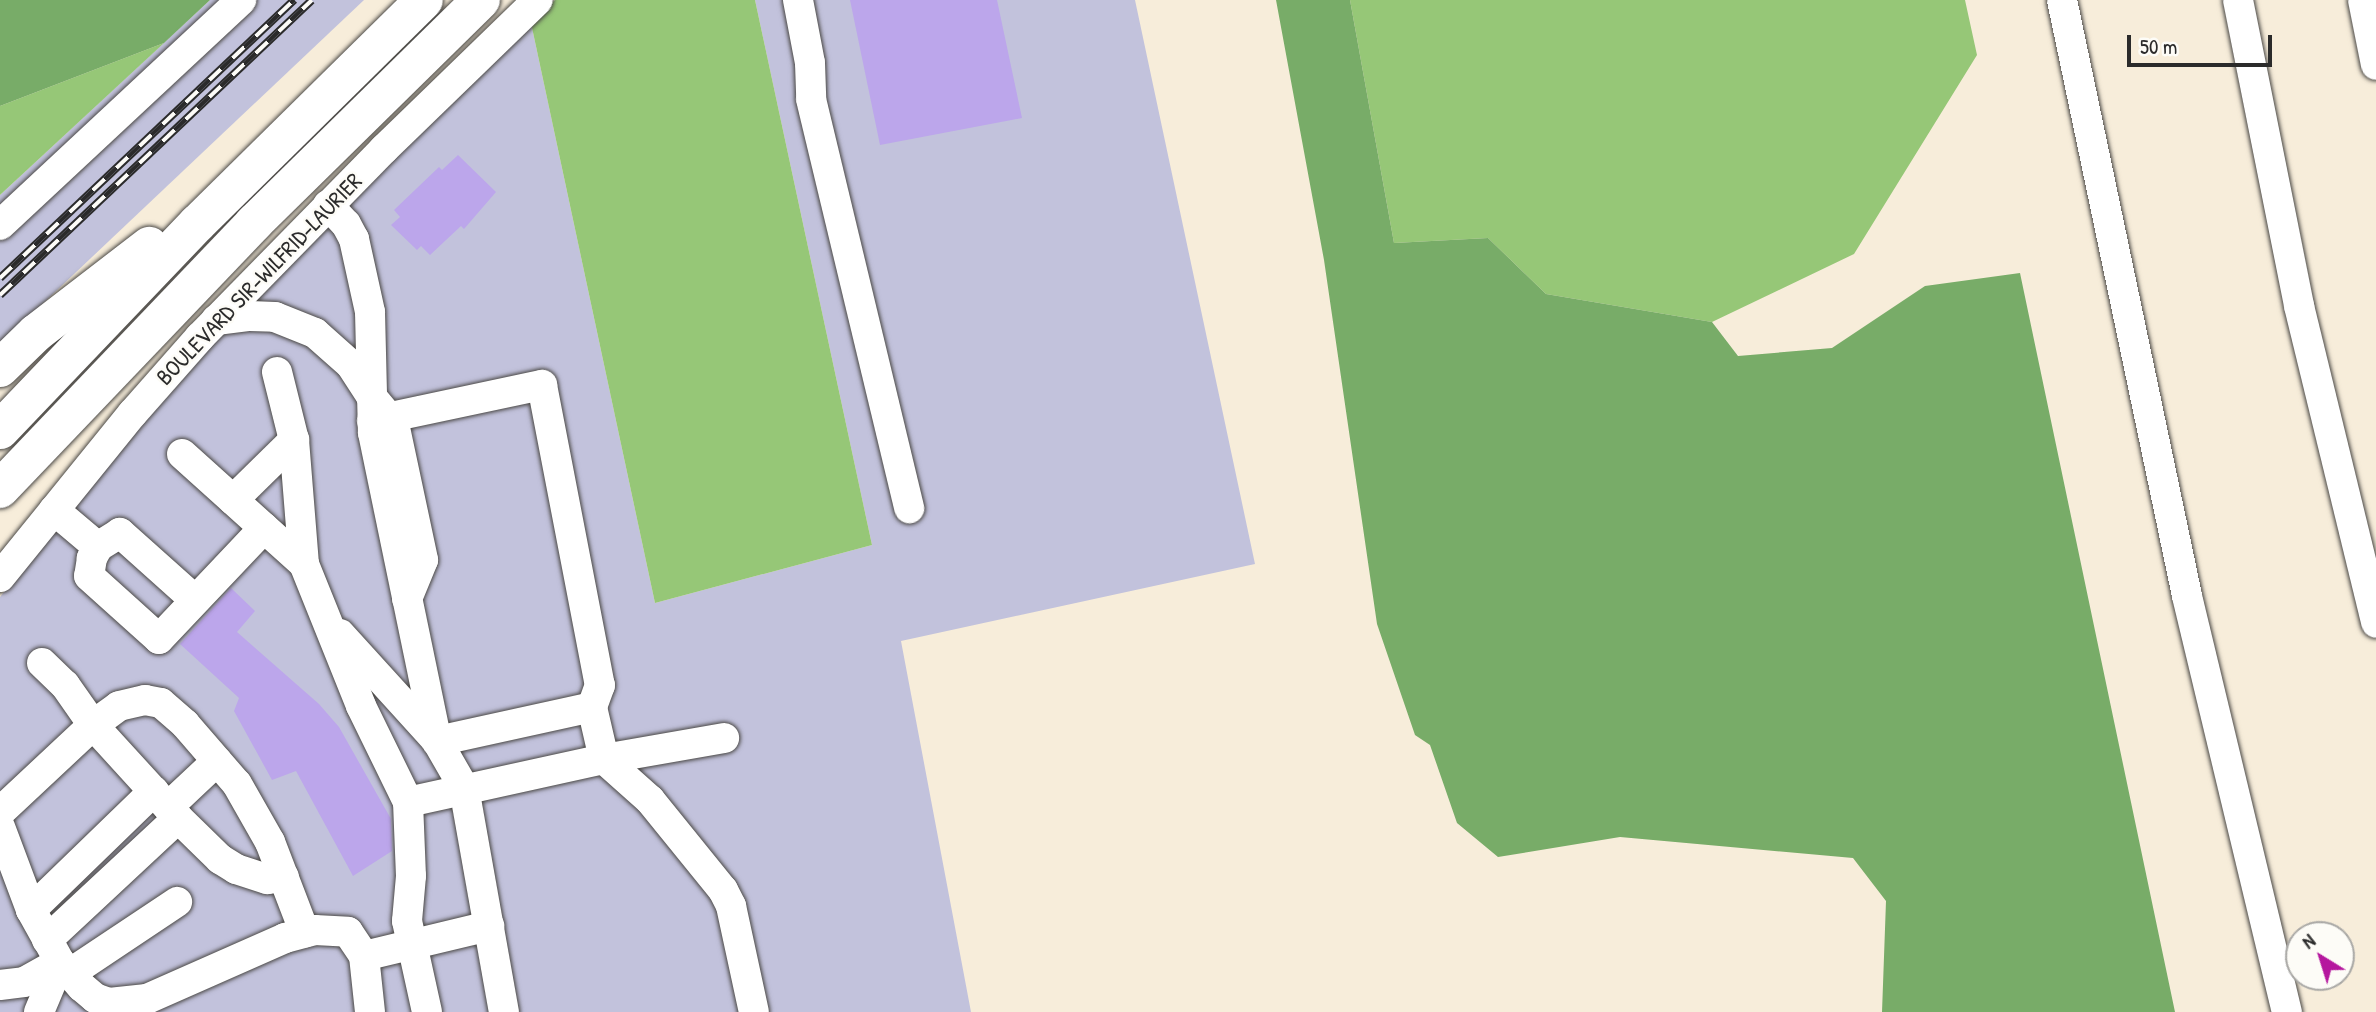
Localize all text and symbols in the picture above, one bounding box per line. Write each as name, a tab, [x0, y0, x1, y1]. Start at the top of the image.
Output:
scale bar	[2131, 21, 2276, 65]
text: 50 m	[2140, 32, 2177, 61]
street label: BOULEVARD SIR-WILFRID-LAURIER	[150, 167, 368, 391]
north arrow	[2285, 921, 2355, 991]
text: N	[2296, 928, 2320, 954]

